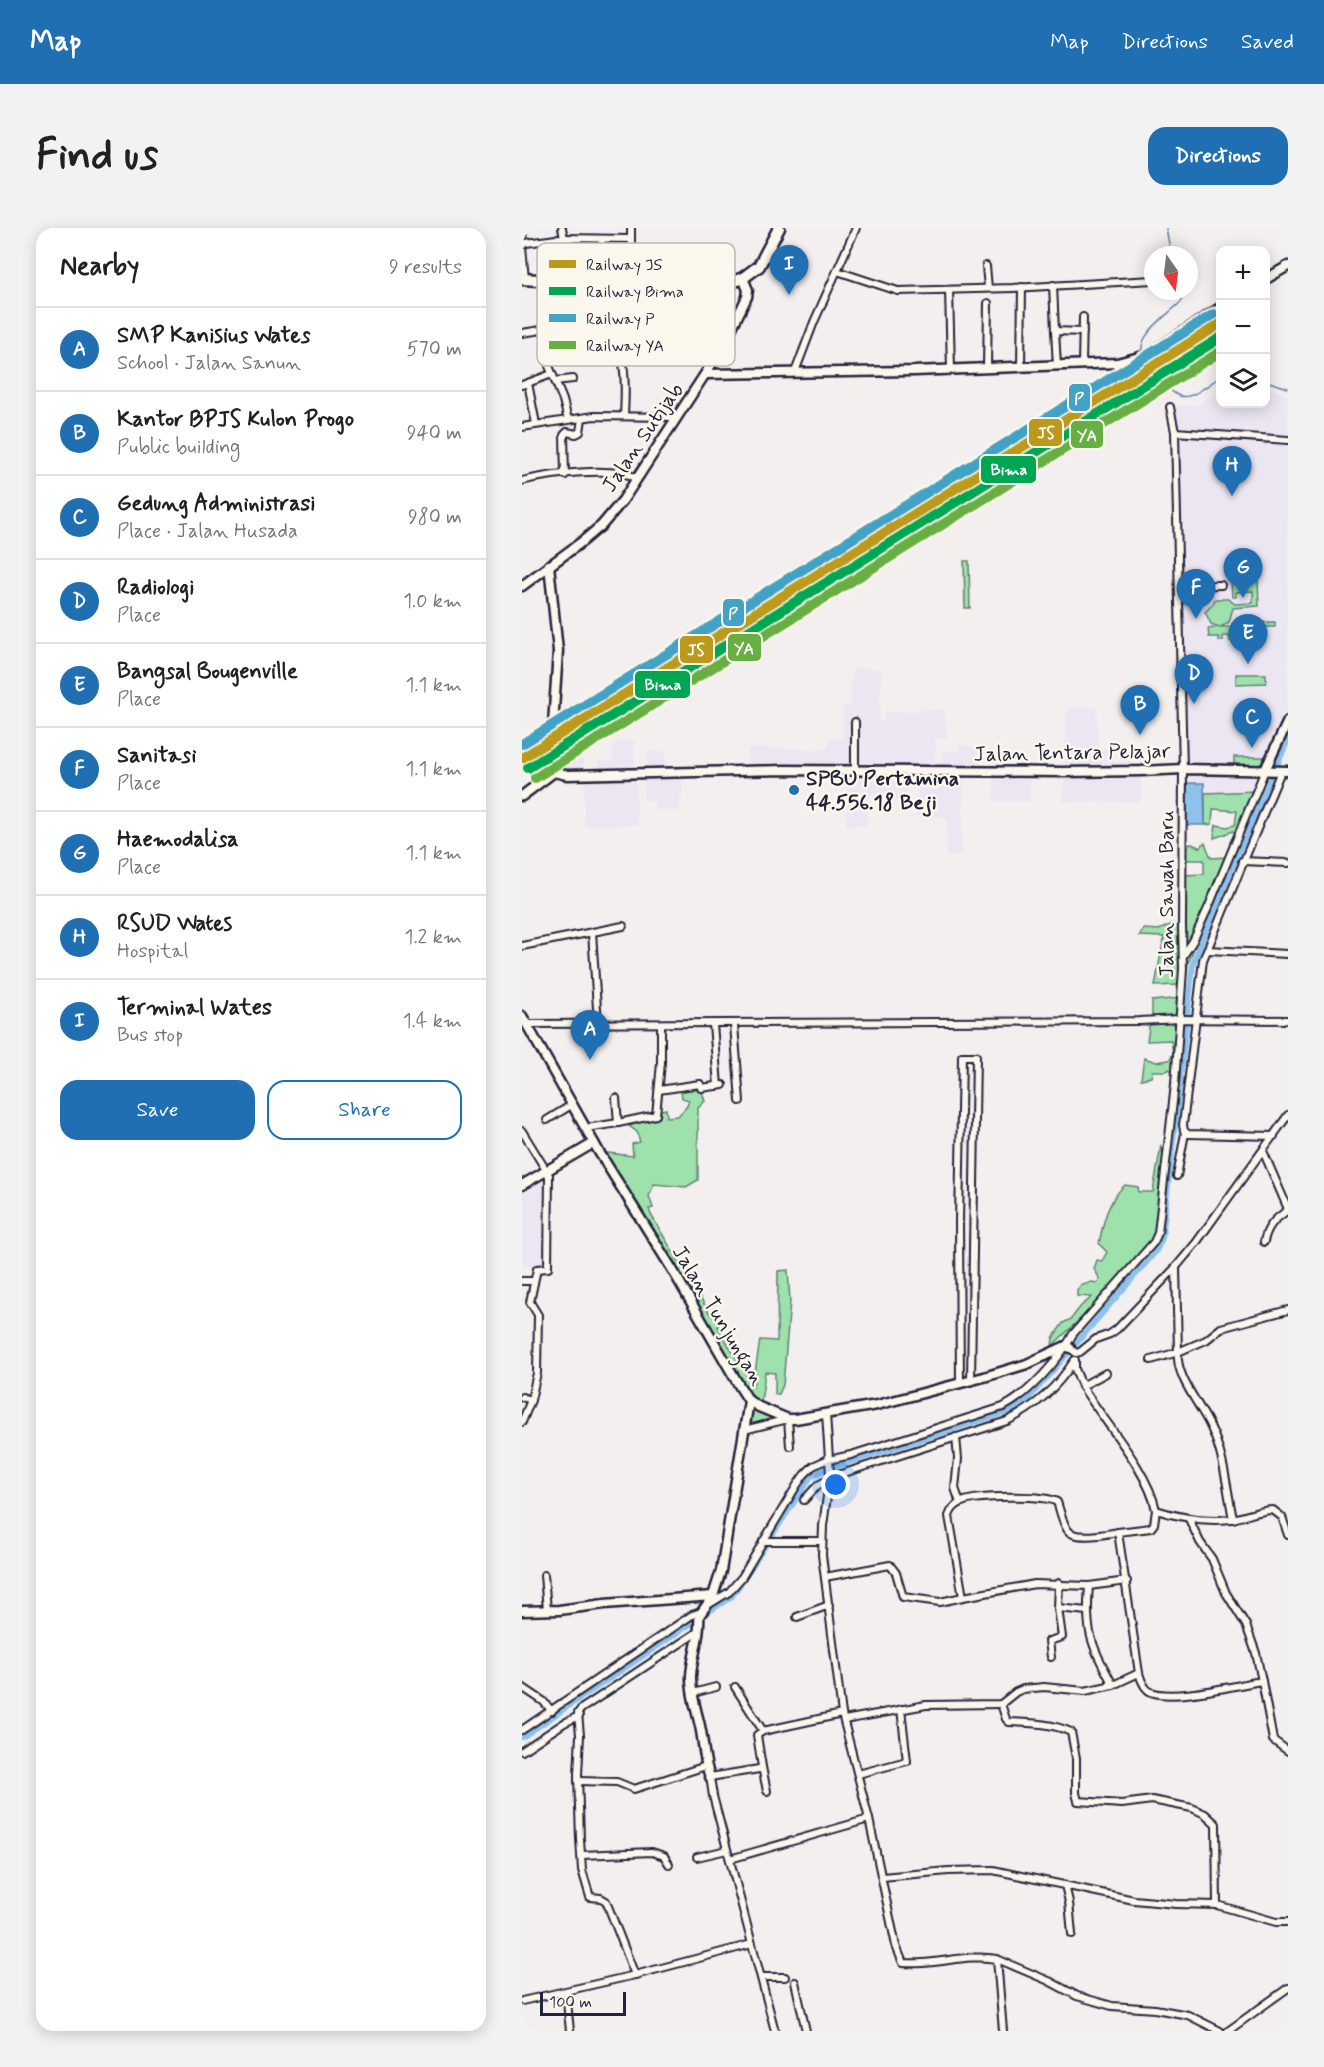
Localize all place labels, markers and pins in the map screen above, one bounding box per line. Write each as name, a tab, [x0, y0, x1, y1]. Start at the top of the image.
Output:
pin: I	[770, 245, 808, 295]
pin: H	[1212, 446, 1252, 496]
pin: G	[1224, 548, 1262, 598]
pin: F	[1176, 570, 1216, 619]
pin: E	[1228, 614, 1268, 664]
pin: D	[1174, 654, 1214, 704]
pin: B	[1120, 686, 1160, 735]
pin: C	[1232, 698, 1272, 748]
place label: SPBU Pertamina 44.556.18 Beji	[806, 765, 959, 817]
marker: SPBU Pertamina 44.556.18 Beji	[787, 783, 801, 797]
pin: A	[570, 1010, 610, 1060]

